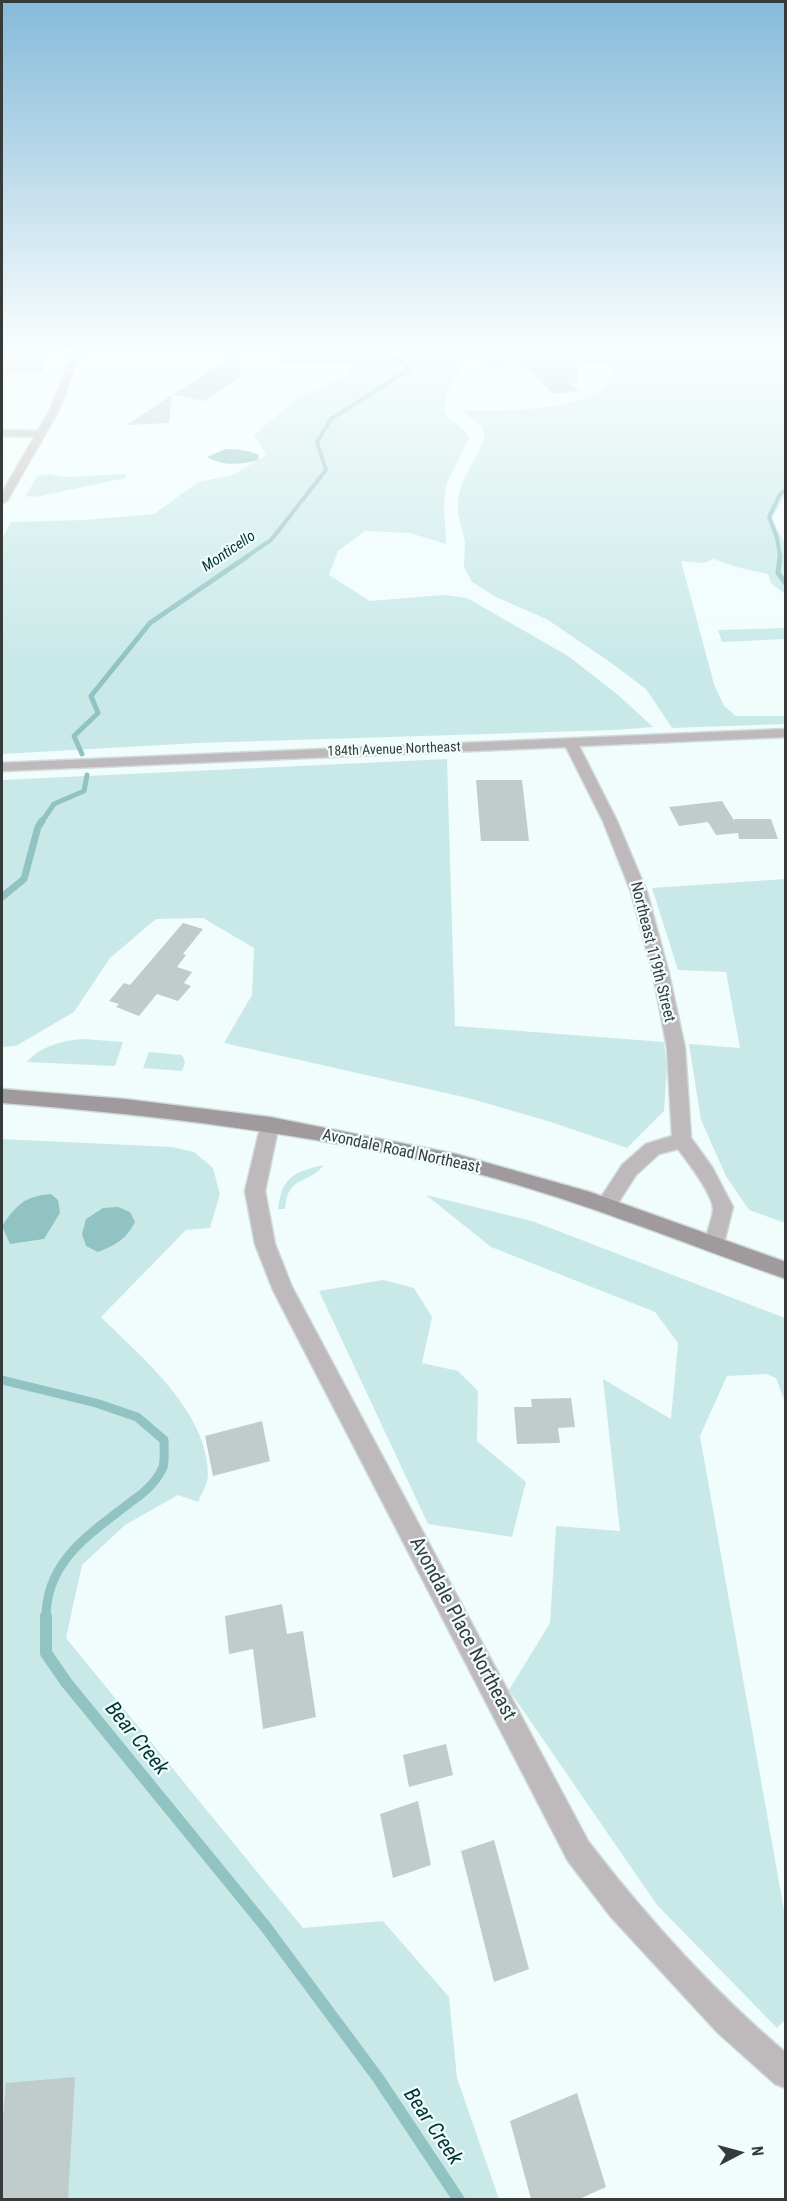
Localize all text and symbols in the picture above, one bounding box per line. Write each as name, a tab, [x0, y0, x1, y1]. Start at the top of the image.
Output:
water label: Monticello	[199, 528, 259, 576]
street label: 184th Avenue Northeast	[327, 739, 461, 761]
street label: Northeast 119th Street	[625, 880, 679, 1024]
street label: Avondale Road Northeast	[321, 1126, 481, 1178]
street label: Avondale Place Northeast	[403, 1533, 521, 1725]
water label: Bear Creek	[99, 1697, 173, 1781]
water label: Bear Creek	[397, 2084, 467, 2170]
north arrow	[709, 2123, 769, 2183]
text: N	[747, 2145, 767, 2157]

